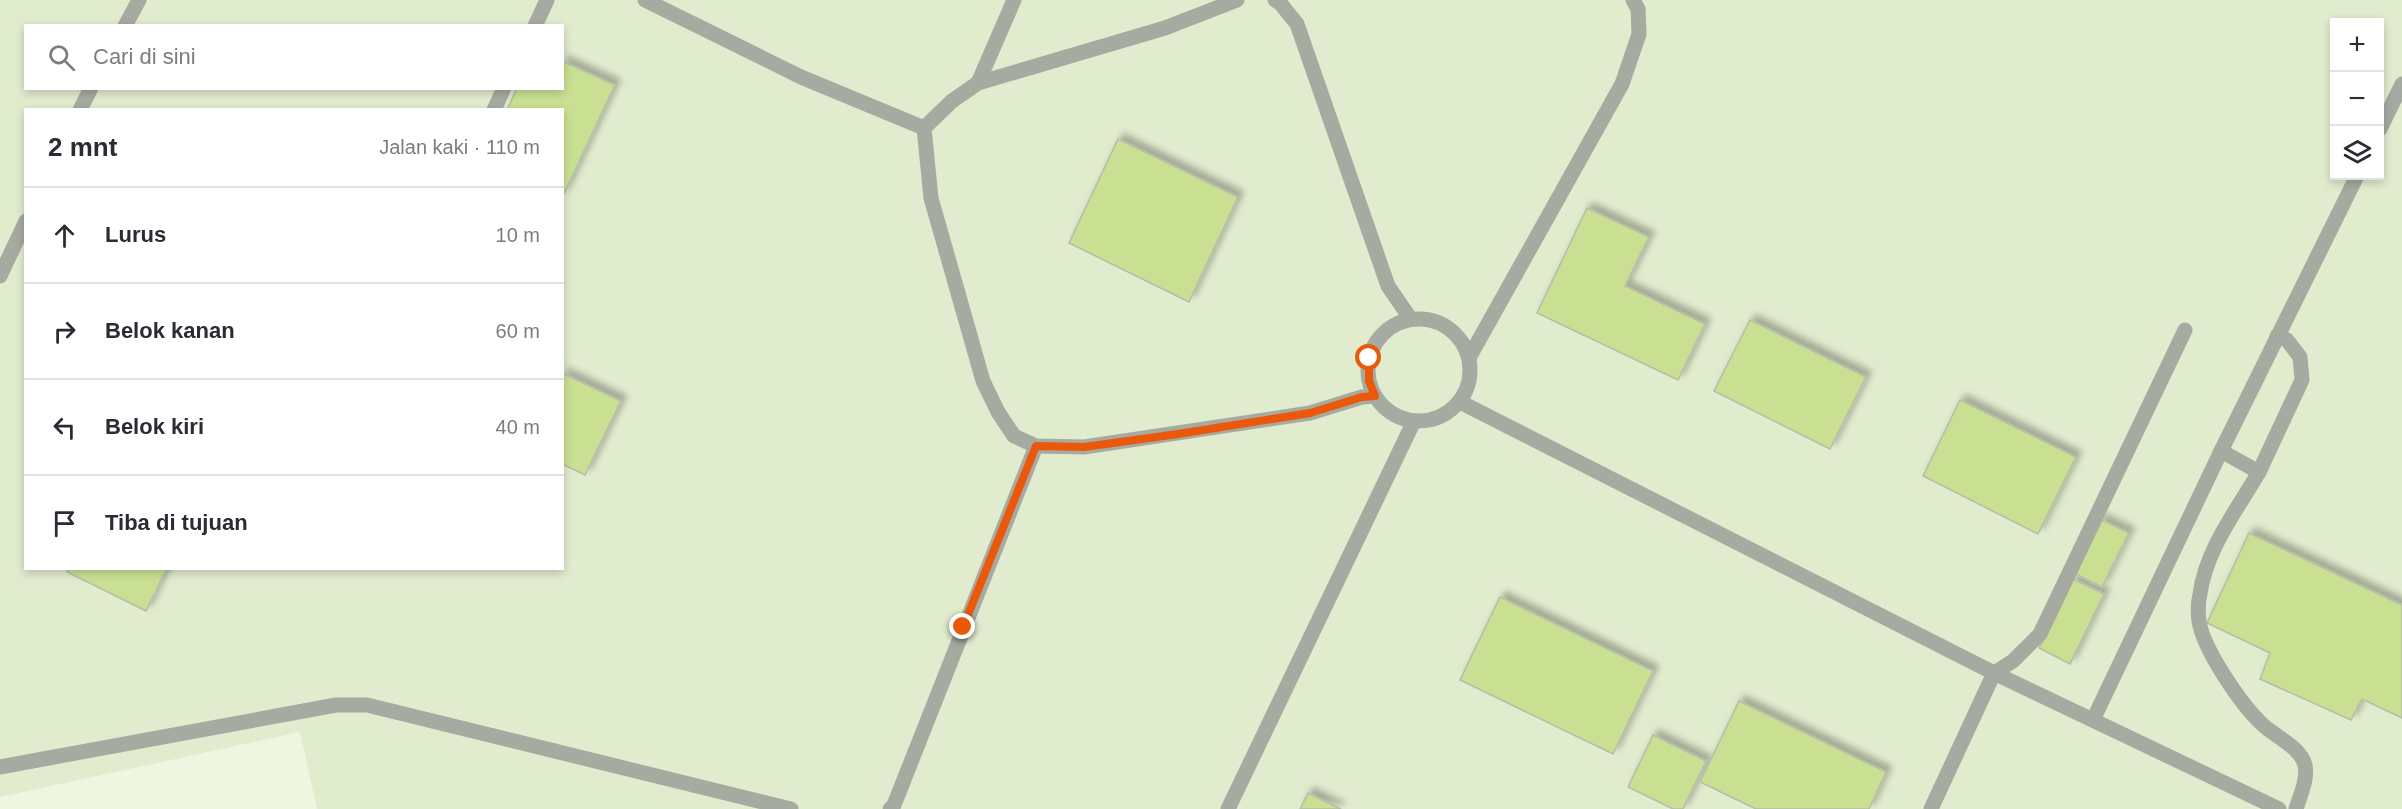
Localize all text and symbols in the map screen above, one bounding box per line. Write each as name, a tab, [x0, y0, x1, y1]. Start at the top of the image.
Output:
map controls	[2330, 18, 2384, 180]
button: +	[2330, 18, 2384, 72]
search box	[24, 24, 564, 90]
icon: search	[45, 41, 78, 74]
text: Cari di sini	[93, 44, 196, 69]
button: −	[2330, 72, 2384, 126]
button: layers	[2330, 126, 2384, 180]
text: 2 mnt	[48, 132, 117, 162]
text: Jalan kaki · 110 m	[379, 136, 540, 158]
icon: ahead	[48, 219, 81, 252]
text: Lurus	[105, 222, 166, 247]
text: 10 m	[496, 224, 540, 246]
icon: right	[48, 315, 81, 348]
text: Belok kanan	[105, 318, 235, 343]
text: 60 m	[496, 320, 540, 342]
route start	[1355, 344, 1381, 370]
icon: left	[48, 411, 81, 444]
text: Belok kiri	[105, 414, 204, 439]
text: 40 m	[496, 416, 540, 438]
icon: arrive	[48, 507, 81, 540]
text: Tiba di tujuan	[105, 510, 248, 535]
route end	[949, 613, 975, 639]

